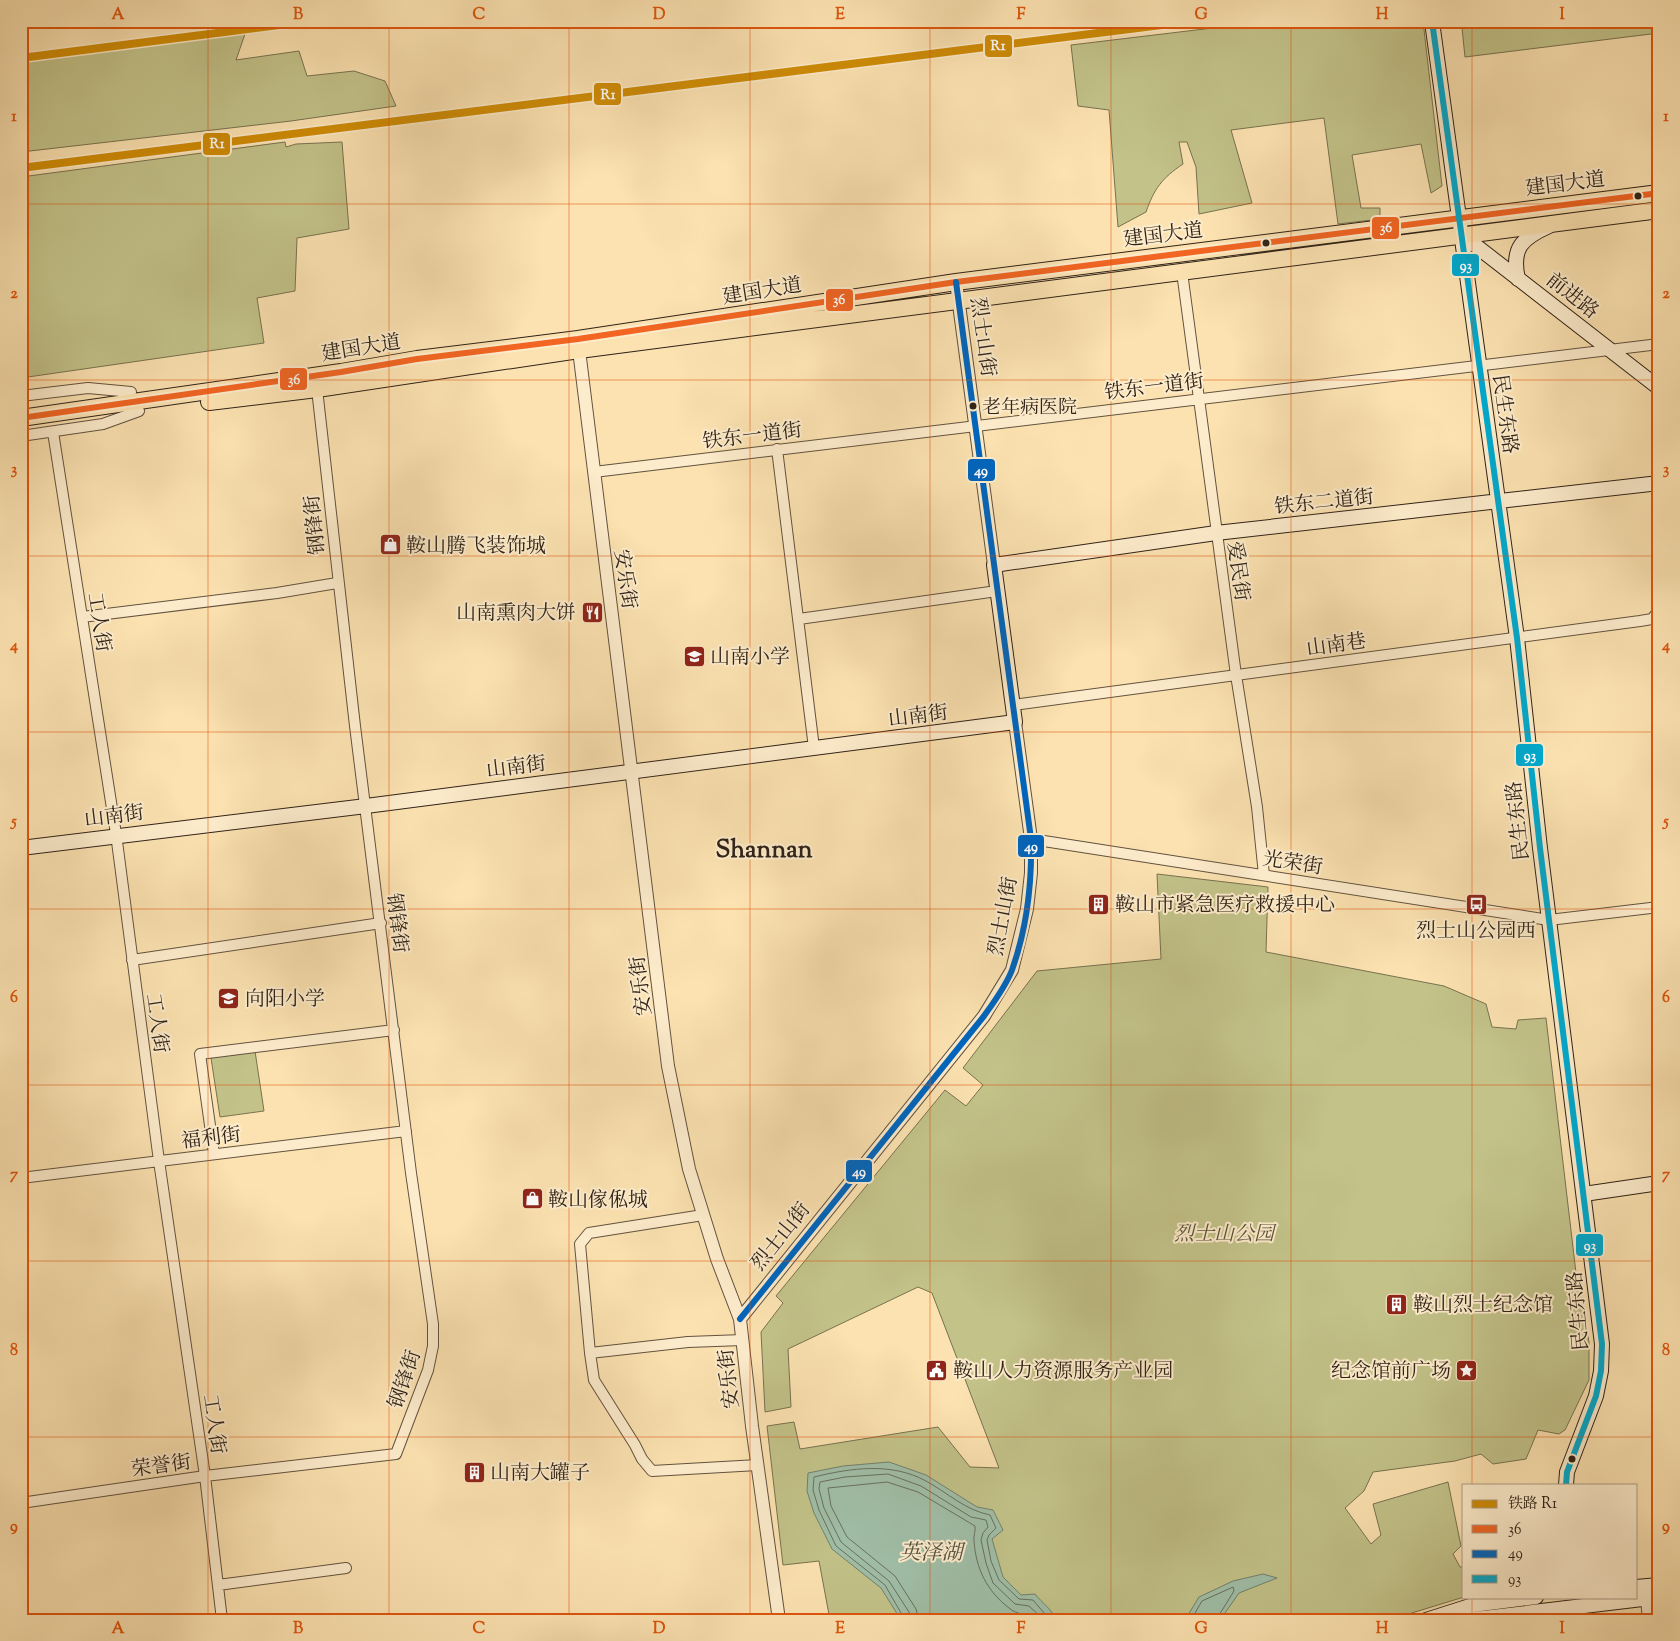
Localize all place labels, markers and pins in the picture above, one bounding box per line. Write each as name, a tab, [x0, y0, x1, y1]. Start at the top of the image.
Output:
unlabelled marker	[1633, 191, 1643, 201]
unlabelled marker	[1261, 238, 1271, 248]
place label: 老年病医院	[982, 395, 1077, 422]
marker: 老年病医院	[968, 401, 978, 411]
shop icon: 鞍山腾飞装饰城	[378, 533, 402, 557]
place label: 鞍山腾飞装饰城	[406, 533, 546, 562]
place label: 山南熏肉大饼	[456, 600, 576, 629]
restaurant icon: 山南熏肉大饼	[580, 600, 604, 624]
school or university icon: 山南小学	[682, 644, 706, 668]
place label: 山南小学	[710, 644, 790, 673]
building icon: 鞍山市紧急医疗救援中心	[1087, 892, 1111, 916]
place label: 鞍山市紧急医疗救援中心	[1115, 892, 1335, 921]
bus stop icon: 烈士山公园西	[1464, 892, 1488, 916]
place label: 烈士山公园西	[1416, 918, 1536, 947]
school or university icon: 向阳小学	[217, 986, 241, 1010]
place label: 向阳小学	[245, 986, 325, 1015]
shop icon: 鞍山傢俬城	[520, 1187, 544, 1211]
place label: 鞍山傢俬城	[548, 1187, 648, 1216]
building icon: 鞍山烈士纪念馆	[1385, 1292, 1409, 1316]
place label: 鞍山烈士纪念馆	[1413, 1292, 1553, 1321]
public building icon: 鞍山人力资源服务产业园	[925, 1358, 949, 1382]
place label: 鞍山人力资源服务产业园	[953, 1358, 1173, 1387]
place label: 纪念馆前广场	[1331, 1358, 1451, 1387]
place icon: 纪念馆前广场	[1455, 1358, 1479, 1382]
unlabelled marker	[1567, 1454, 1577, 1464]
building icon: 山南大罐子	[462, 1460, 486, 1484]
place label: 山南大罐子	[490, 1460, 590, 1489]

